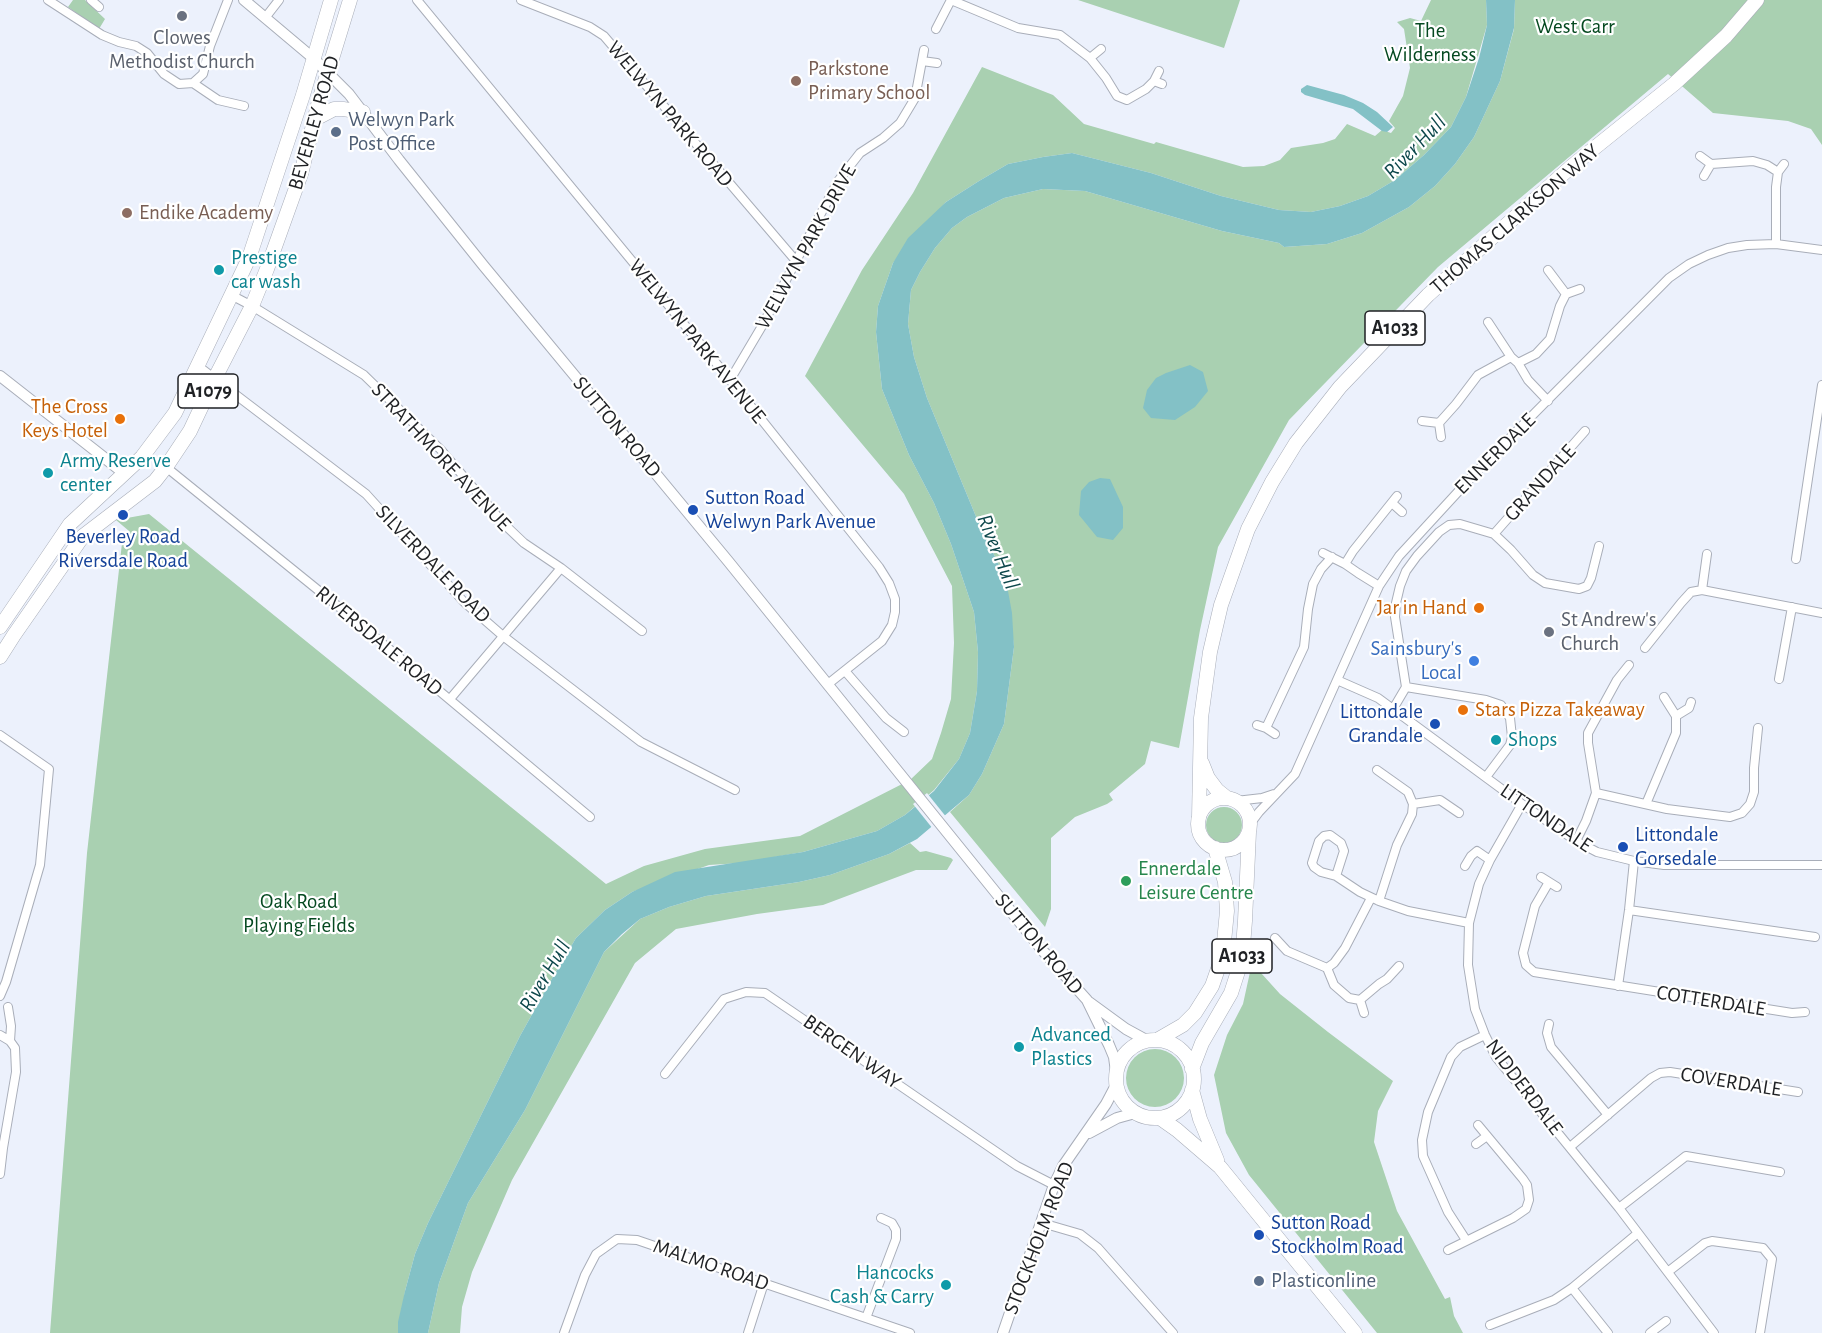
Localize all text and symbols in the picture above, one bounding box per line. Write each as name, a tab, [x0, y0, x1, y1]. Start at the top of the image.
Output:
marker: Clowes Methodist Church	[175, 9, 189, 23]
park label: West Carr	[1535, 14, 1615, 40]
park label: The Wilderness	[1384, 18, 1476, 68]
place label: Clowes Methodist Church	[109, 25, 255, 75]
street label: WELWYN PARK ROAD	[602, 36, 738, 192]
street label: BEVERLEY ROAD	[283, 53, 345, 193]
place label: Parkstone Primary School	[808, 56, 931, 106]
marker: Parkstone Primary School	[789, 74, 803, 88]
place label: Welwyn Park Post Office	[348, 107, 454, 157]
water label: River Hull	[1378, 109, 1452, 185]
marker: Welwyn Park Post Office	[329, 125, 343, 139]
street label: THOMAS CLARKSON WAY	[1425, 139, 1605, 299]
street label: WELWYN PARK DRIVE	[750, 160, 862, 334]
place label: Endike Academy	[139, 200, 273, 226]
marker: Endike Academy	[120, 206, 134, 220]
place label: Prestige car wash	[231, 245, 301, 295]
street label: WELWYN PARK AVENUE	[623, 254, 771, 428]
marker: Prestige car wash	[212, 263, 226, 277]
road number: A1033	[1365, 311, 1425, 345]
street label: SUTTON ROAD	[567, 371, 667, 483]
road number: A1079	[178, 374, 238, 408]
street label: STRATHMORE AVENUE	[366, 378, 516, 536]
place label: The Cross Keys Hotel	[22, 394, 108, 444]
street label: ENNERDALE	[1449, 408, 1541, 500]
marker: The Cross Keys Hotel	[113, 412, 127, 426]
street label: GRANDALE	[1499, 439, 1581, 527]
place label: Army Reserve center	[60, 448, 171, 498]
marker: Army Reserve center	[41, 466, 55, 480]
place label: Sutton Road Welwyn Park Avenue	[705, 485, 876, 535]
street label: SILVERDALE ROAD	[370, 500, 496, 628]
marker: Sutton Road Welwyn Park Avenue	[686, 503, 700, 517]
marker: Beverley Road Riversdale Road	[116, 508, 130, 522]
water label: River Hull	[971, 510, 1025, 594]
place label: Beverley Road Riversdale Road	[58, 524, 188, 574]
street label: RIVERSDALE ROAD	[310, 580, 448, 702]
place label: Jar in Hand	[1377, 595, 1467, 621]
marker: Jar in Hand	[1472, 601, 1486, 615]
place label: St Andrew's Church	[1561, 607, 1657, 657]
marker: St Andrew's Church	[1542, 625, 1556, 639]
place label: Sainsbury's Local	[1371, 636, 1462, 686]
marker: Sainsbury's Local	[1467, 654, 1481, 668]
place label: Stars Pizza Takeaway	[1475, 697, 1645, 723]
place label: Littondale Grandale	[1340, 699, 1423, 749]
marker: Stars Pizza Takeaway	[1456, 703, 1470, 717]
marker: Littondale Grandale	[1428, 717, 1442, 731]
place label: Shops	[1508, 727, 1557, 753]
marker: Shops	[1489, 733, 1503, 747]
street label: LITTONDALE	[1495, 778, 1597, 858]
place label: Littondale Gorsedale	[1635, 822, 1718, 872]
marker: Littondale Gorsedale	[1616, 840, 1630, 854]
place label: Ennerdale Leisure Centre	[1138, 856, 1254, 906]
marker: Ennerdale Leisure Centre	[1119, 874, 1133, 888]
street label: SUTTON ROAD	[989, 888, 1089, 1000]
park label: Oak Road Playing Fields	[243, 889, 355, 939]
water label: River Hull	[513, 935, 577, 1017]
road number: A1033	[1212, 939, 1272, 973]
street label: COTTERDALE	[1655, 980, 1767, 1022]
street label: BERGEN WAY	[798, 1009, 906, 1095]
place label: Advanced Plastics	[1031, 1022, 1111, 1072]
street label: NIDDERDALE	[1480, 1034, 1568, 1140]
marker: Advanced Plastics	[1012, 1040, 1026, 1054]
street label: COVERDALE	[1679, 1062, 1783, 1102]
street label: STOCKHOLM ROAD	[998, 1158, 1080, 1318]
place label: Sutton Road Stockholm Road	[1271, 1210, 1404, 1260]
marker: Sutton Road Stockholm Road	[1252, 1228, 1266, 1242]
street label: MALMO ROAD	[650, 1233, 772, 1297]
place label: Hancocks Cash & Carry	[830, 1260, 934, 1310]
place label: Plasticonline	[1271, 1268, 1376, 1294]
marker: Plasticonline	[1252, 1274, 1266, 1288]
marker: Hancocks Cash & Carry	[939, 1278, 953, 1292]

